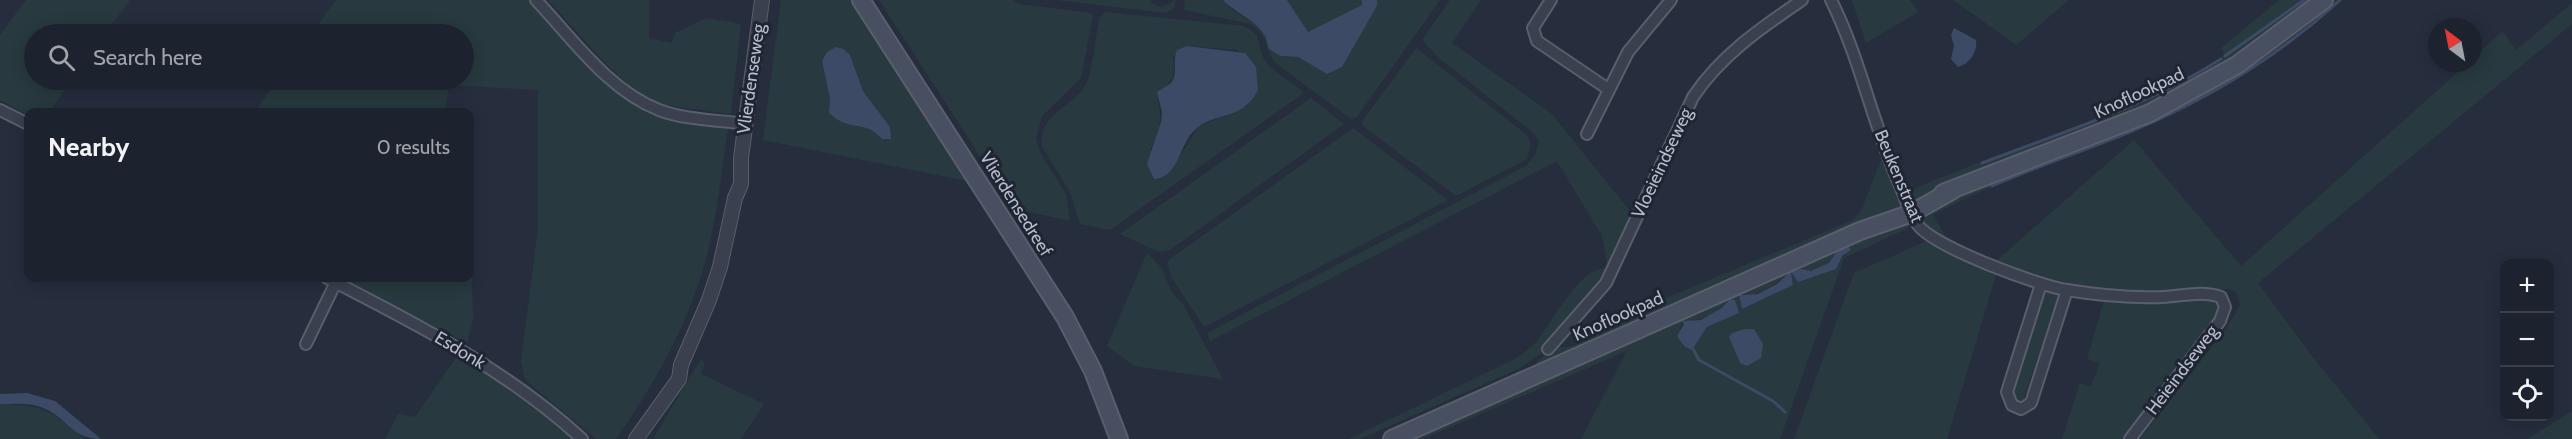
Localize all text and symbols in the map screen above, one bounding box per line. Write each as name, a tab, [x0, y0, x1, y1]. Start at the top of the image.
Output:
north arrow	[2428, 18, 2482, 72]
street label: Vlierdenseweg	[732, 22, 770, 135]
search box	[24, 24, 474, 90]
icon: search	[45, 41, 78, 74]
text: Search here	[93, 44, 202, 71]
street label: Knoflookpad	[2091, 63, 2187, 123]
street label: Vloeieindseweg	[1627, 104, 1698, 222]
street label: Beukenstraat	[1870, 126, 1928, 226]
text: Nearby	[48, 131, 129, 163]
text: 0 results	[377, 135, 450, 159]
street label: Vlierdensedreef	[975, 148, 1057, 261]
map controls	[2500, 259, 2554, 421]
button: +	[2500, 259, 2554, 313]
street label: Knoflookpad	[1569, 286, 1667, 346]
button: −	[2500, 313, 2554, 367]
street label: Heieindseweg	[2141, 320, 2223, 419]
street label: Esdonk	[431, 326, 490, 374]
button: locate	[2500, 367, 2554, 421]

